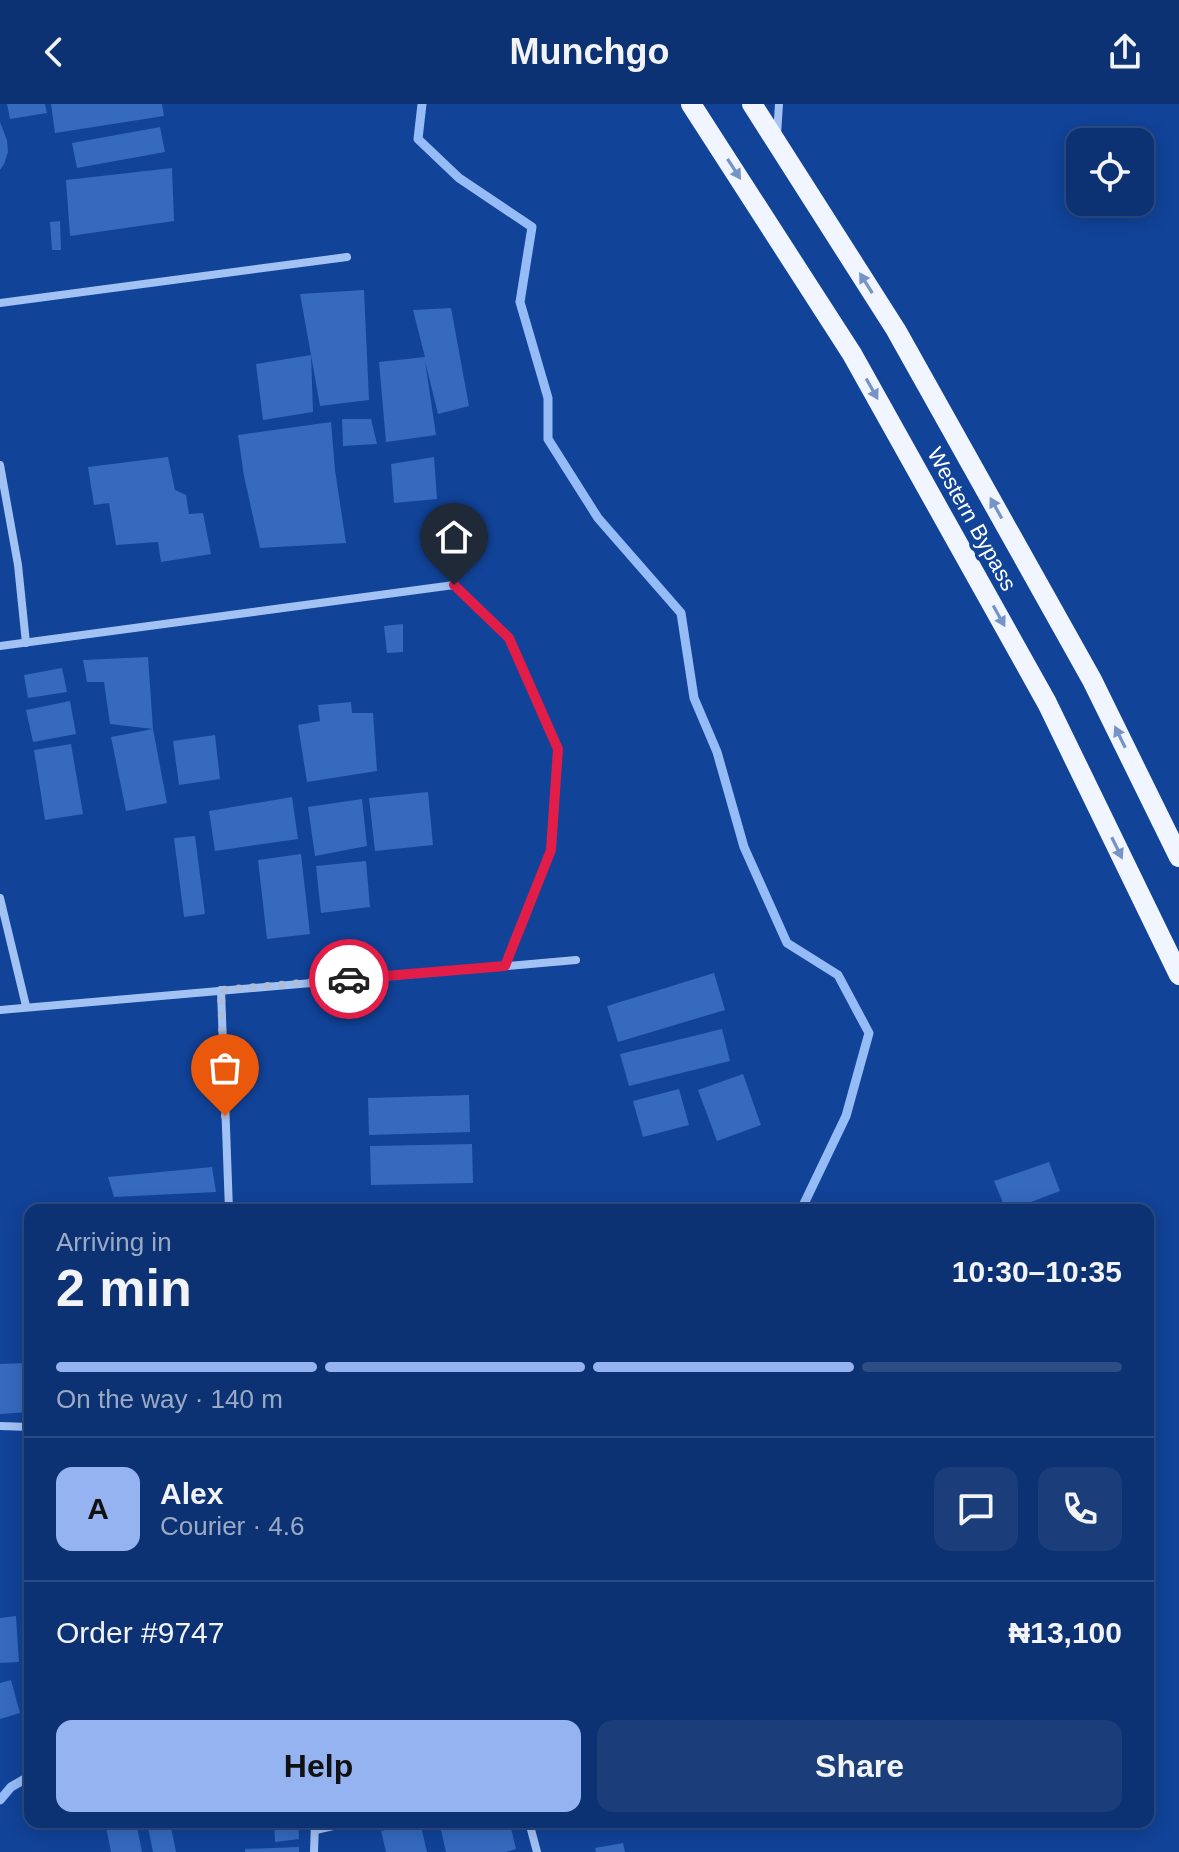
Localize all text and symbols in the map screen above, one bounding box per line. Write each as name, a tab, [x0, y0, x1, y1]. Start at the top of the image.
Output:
icon: back	[32, 30, 76, 74]
icon: share	[1103, 30, 1147, 74]
text: Munchgo	[510, 31, 669, 72]
map controls	[1066, 128, 1154, 216]
button: locate	[1066, 128, 1154, 216]
one-way arrow	[726, 158, 741, 180]
one-way arrow	[860, 272, 874, 294]
one-way arrow	[865, 378, 879, 401]
street label: Western Bypass	[922, 443, 1022, 595]
one-way arrow	[989, 497, 1003, 520]
pin	[420, 503, 488, 585]
icon: home	[432, 515, 476, 559]
one-way arrow	[992, 605, 1005, 628]
one-way arrow	[1113, 725, 1127, 748]
one-way arrow	[1110, 836, 1124, 859]
courier	[309, 939, 389, 1019]
icon: car	[327, 957, 371, 1001]
pin	[191, 1034, 259, 1116]
icon: bag	[203, 1046, 247, 1090]
text: Arriving in	[56, 1227, 172, 1257]
text: 10:30–10:35	[952, 1255, 1122, 1288]
text: 2 min	[56, 1259, 192, 1317]
text: On the way · 140 m	[56, 1384, 283, 1414]
button: chat	[934, 1467, 1018, 1551]
button: phone	[1038, 1467, 1122, 1551]
text: Alex	[160, 1477, 223, 1510]
text: A	[87, 1492, 109, 1525]
text: Courier · 4.6	[160, 1511, 305, 1541]
text: Order #9747	[56, 1616, 224, 1649]
text: ₦13,100	[1009, 1616, 1122, 1649]
button: Help	[56, 1720, 581, 1812]
button: Share	[597, 1720, 1122, 1812]

